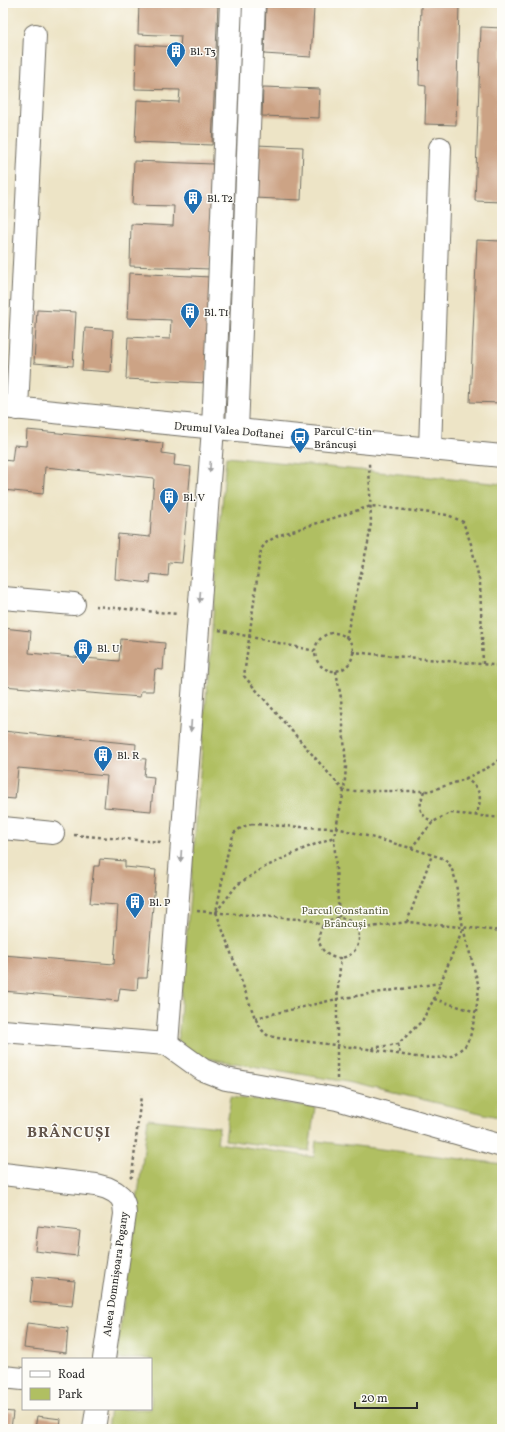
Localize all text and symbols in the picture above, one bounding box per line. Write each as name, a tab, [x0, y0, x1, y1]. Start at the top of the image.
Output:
building icon: Bl. T3	[165, 40, 187, 68]
place label: Bl. T3	[190, 45, 216, 60]
building icon: Bl. T2	[182, 187, 204, 215]
place label: Bl. T2	[207, 192, 233, 207]
building icon: Bl. T1	[179, 301, 201, 329]
place label: Bl. T1	[204, 306, 229, 321]
street label: Drumul Valea Doftanei	[173, 419, 284, 444]
place label: Parcul C-tin Brâncuși	[314, 425, 372, 453]
bus stop icon: Parcul C-tin Brâncuși	[289, 426, 311, 454]
one-way arrow	[206, 461, 213, 473]
building icon: Bl. V	[158, 486, 180, 514]
place label: Bl. V	[183, 491, 206, 506]
one-way arrow	[197, 591, 204, 603]
building icon: Bl. U	[72, 637, 94, 665]
place label: Bl. U	[97, 642, 119, 657]
one-way arrow	[187, 720, 194, 732]
building icon: Bl. R	[92, 744, 114, 772]
place label: Bl. R	[117, 749, 140, 764]
one-way arrow	[178, 850, 185, 862]
building icon: Bl. P	[124, 891, 146, 919]
place label: Bl. P	[149, 896, 170, 911]
park label: Parcul Constantin Brâncuși	[301, 904, 389, 932]
district label: BRÂNCUȘI	[27, 1123, 111, 1144]
street label: Aleea Domnișoara Pogany	[100, 1211, 133, 1338]
legend	[22, 1358, 152, 1410]
text: Road	[58, 1367, 85, 1383]
scale bar	[355, 1384, 417, 1410]
text: Park	[58, 1387, 83, 1403]
text: 20 m	[361, 1391, 388, 1407]

